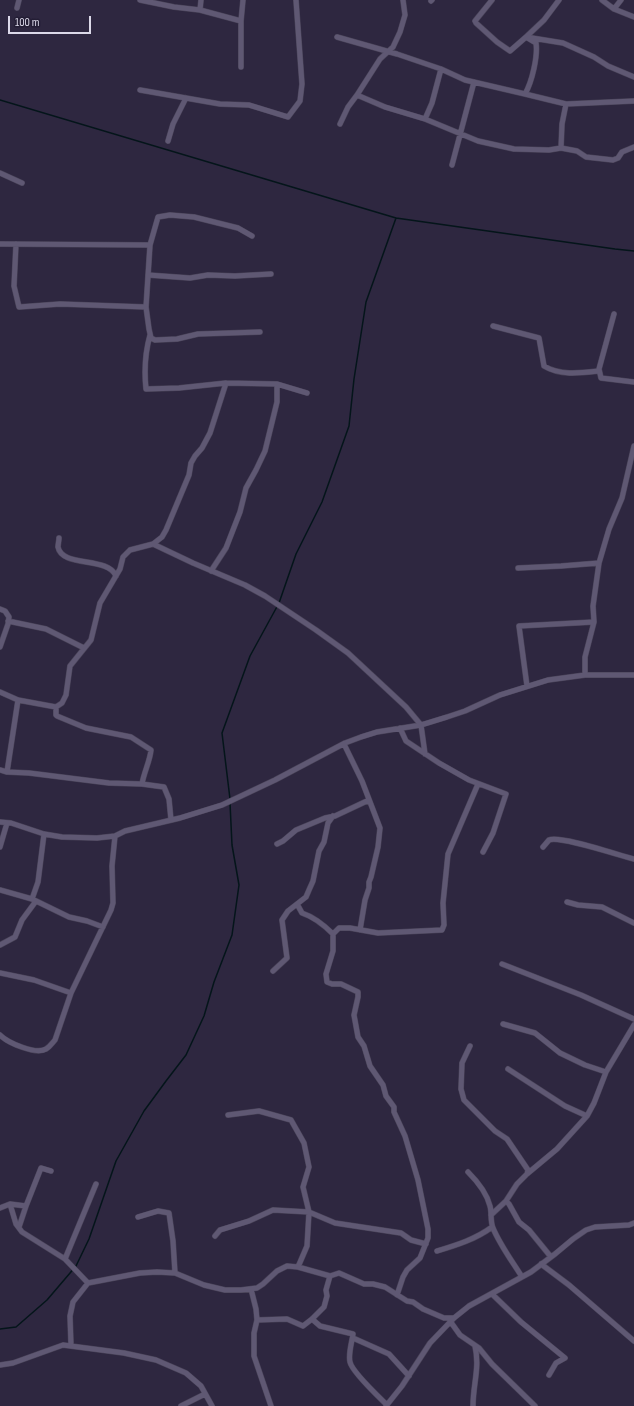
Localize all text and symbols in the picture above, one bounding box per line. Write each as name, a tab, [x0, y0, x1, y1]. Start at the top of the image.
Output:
scale bar	[10, 8, 93, 34]
text: 100 m	[15, 15, 40, 30]

